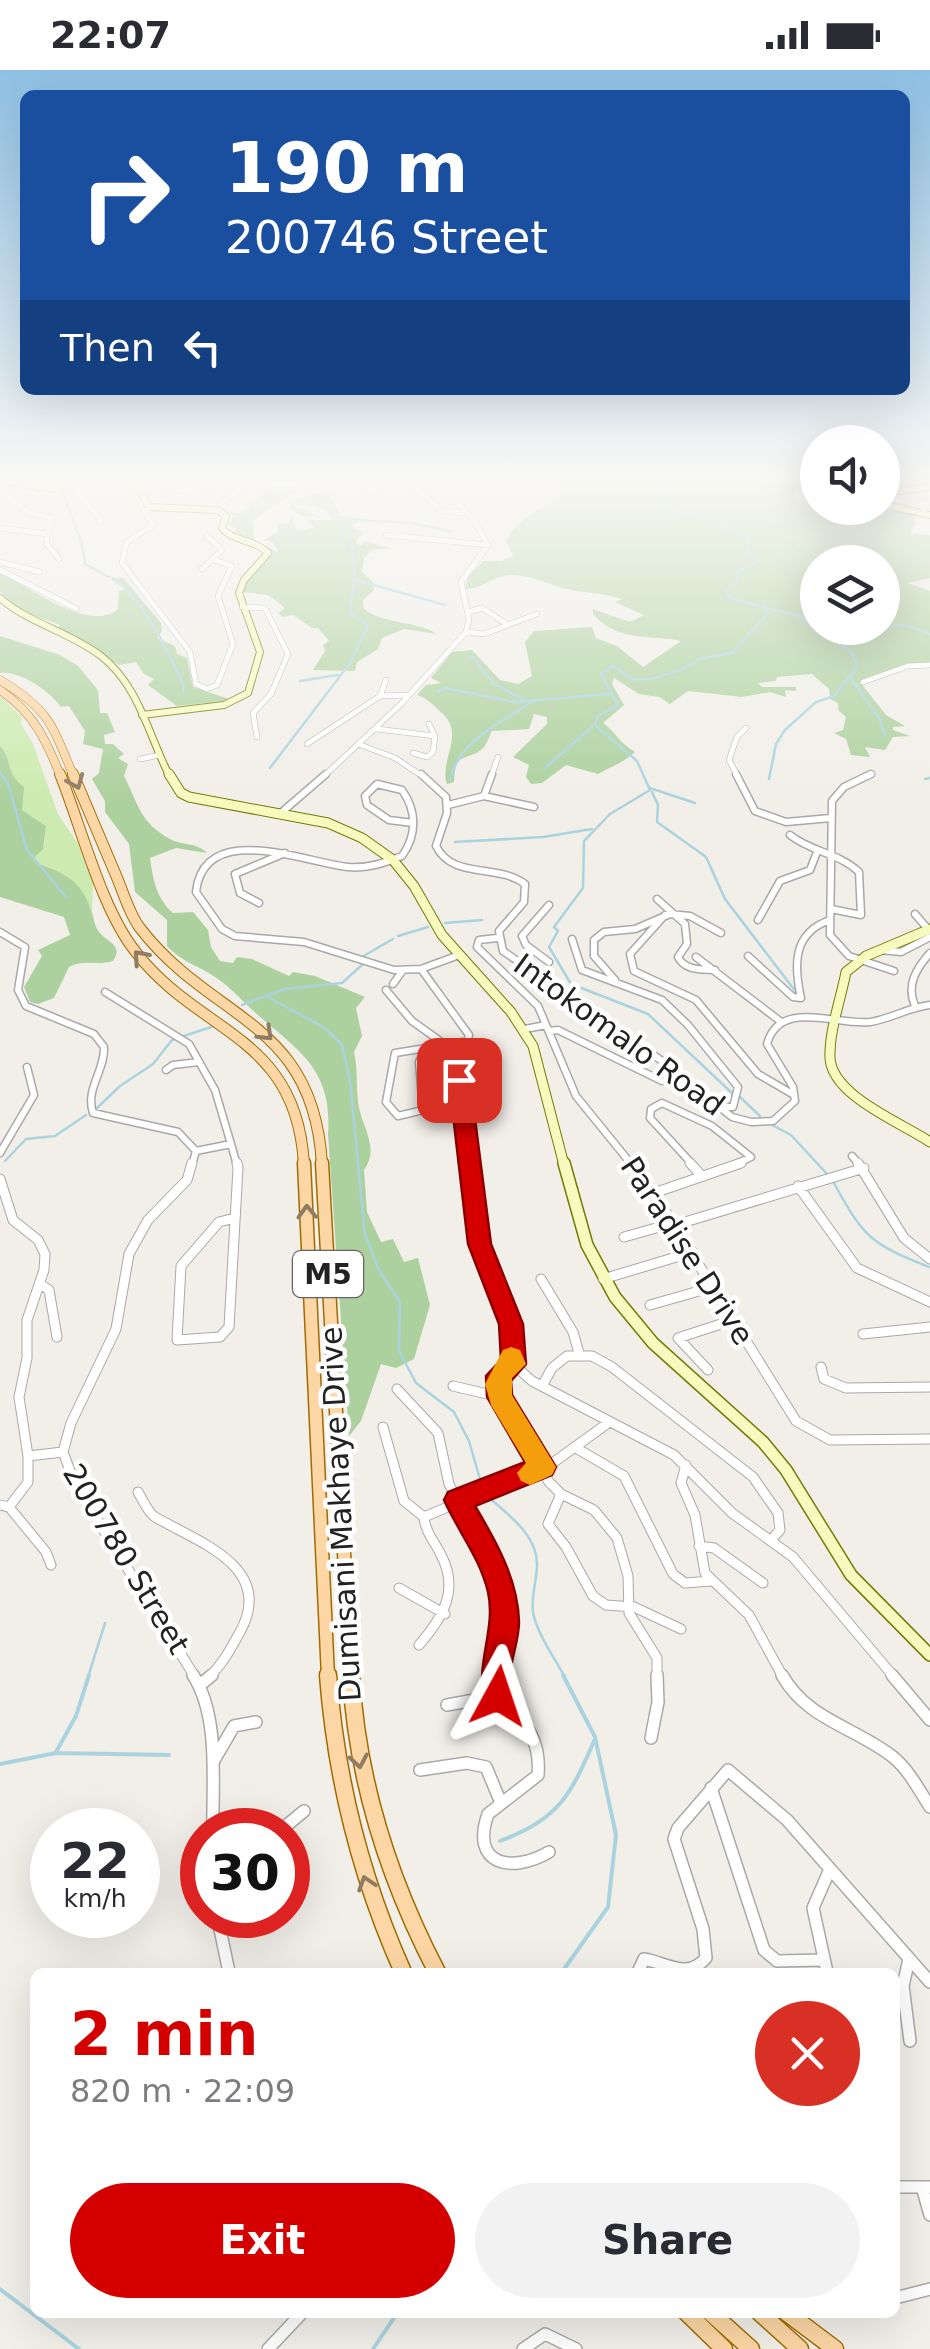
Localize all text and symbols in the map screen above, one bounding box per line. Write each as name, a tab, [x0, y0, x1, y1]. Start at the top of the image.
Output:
text: 22:07	[50, 13, 171, 57]
text: 190 m	[225, 127, 468, 209]
icon: right	[60, 130, 190, 260]
text: 200746 Street	[225, 211, 548, 264]
icon: left	[175, 320, 230, 375]
text: Then	[60, 326, 155, 370]
map controls	[800, 425, 900, 645]
button: sound	[800, 425, 900, 525]
button: layers	[800, 545, 900, 645]
one-way arrow	[65, 772, 85, 790]
street label: Intokomalo Road	[507, 946, 731, 1123]
one-way arrow	[134, 950, 152, 969]
one-way arrow	[254, 1022, 272, 1040]
pin	[417, 1038, 502, 1123]
icon: arrive	[432, 1053, 487, 1108]
street label: Paradise Drive	[614, 1150, 761, 1351]
one-way arrow	[297, 1204, 318, 1220]
road number: M5	[293, 1251, 363, 1297]
street label: Dumisani Makhaye Drive	[313, 1326, 368, 1702]
street label: 200780 Street	[56, 1457, 197, 1660]
position arrow	[446, 1644, 550, 1748]
one-way arrow	[348, 1753, 369, 1769]
speed limit sign: 30	[180, 1808, 310, 1938]
text: 22	[60, 1832, 130, 1890]
one-way arrow	[357, 1875, 377, 1892]
text: km/h	[63, 1884, 127, 1913]
text: 2 min	[70, 1999, 258, 2069]
button: close	[755, 2001, 860, 2106]
text: 820 m · 22:09	[70, 2072, 295, 2110]
button: Exit	[70, 2183, 455, 2298]
button: Share	[475, 2183, 860, 2298]

